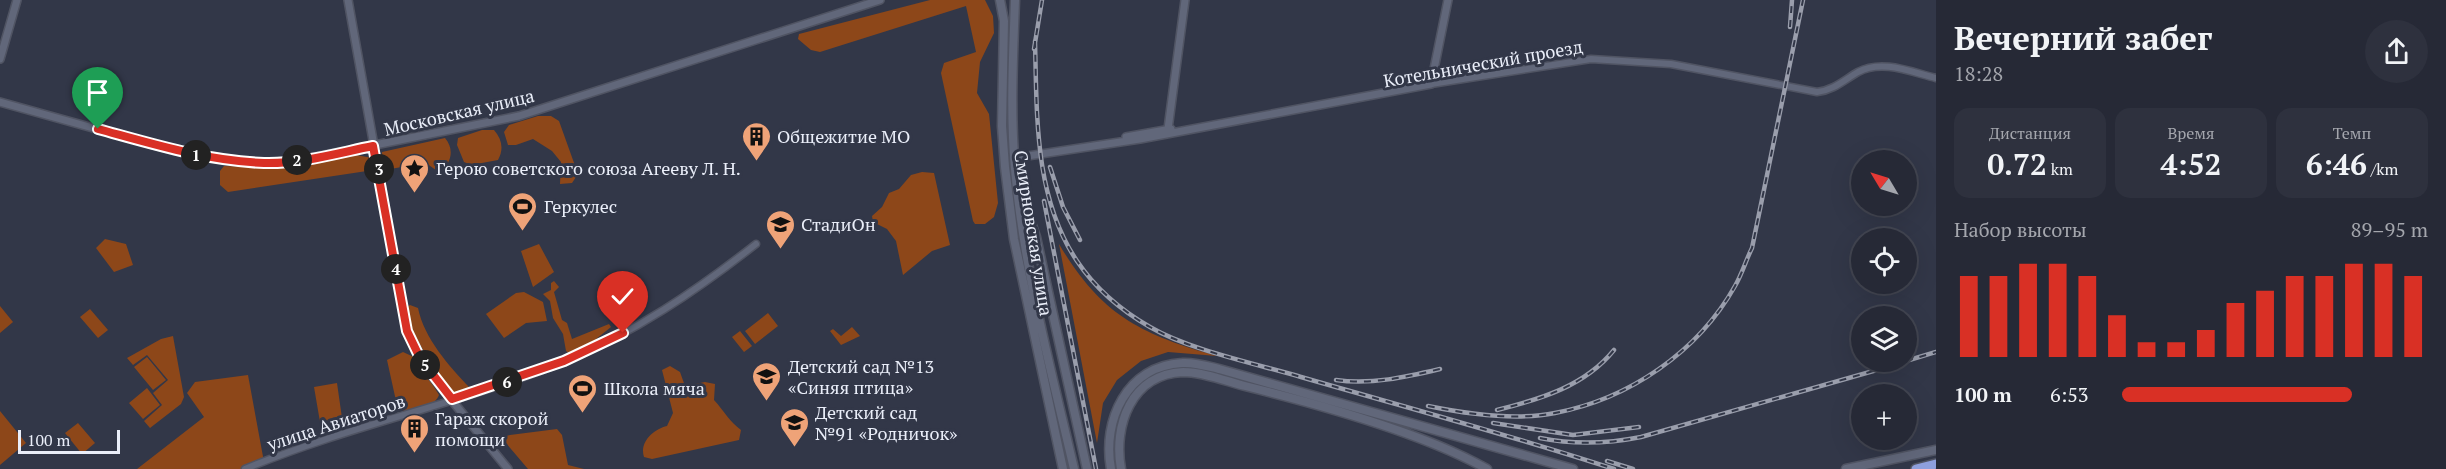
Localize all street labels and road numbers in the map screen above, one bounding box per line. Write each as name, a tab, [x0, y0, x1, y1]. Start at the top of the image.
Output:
street label: Котельнический проезд	[1382, 34, 1584, 92]
street label: Московская улица	[381, 83, 537, 141]
street label: Смирновская улица	[1009, 149, 1059, 317]
street label: улица Авиаторов	[263, 388, 408, 456]

